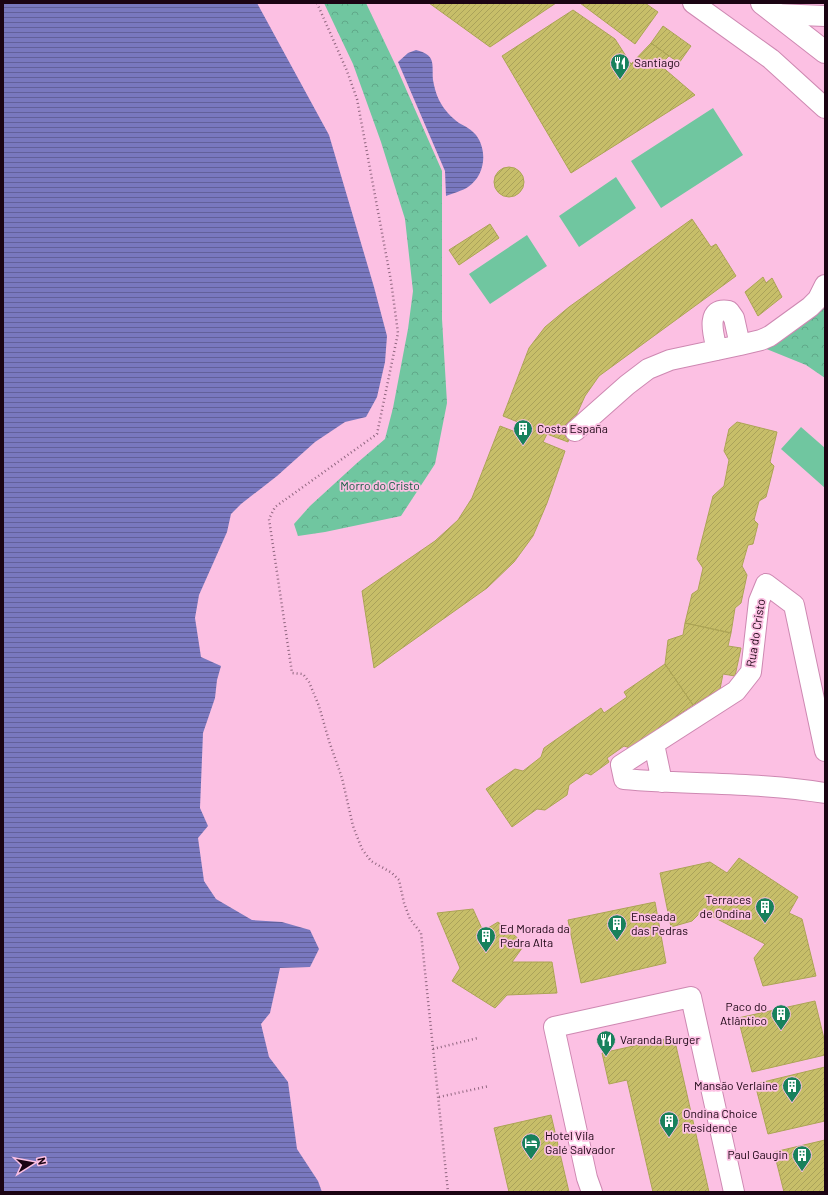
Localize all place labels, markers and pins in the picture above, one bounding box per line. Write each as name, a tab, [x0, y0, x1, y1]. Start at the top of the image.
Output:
restaurant icon: Santiago	[609, 52, 631, 80]
place label: Santiago	[634, 55, 680, 69]
building icon: Costa España	[512, 418, 534, 446]
place label: Costa España	[537, 421, 608, 435]
place label: Terraces de Ondina	[700, 892, 751, 920]
building icon: Terraces de Ondina	[754, 896, 776, 924]
place label: Enseada das Pedras	[631, 909, 688, 937]
building icon: Enseada das Pedras	[606, 913, 628, 941]
place label: Ed Morada da Pedra Alta	[500, 921, 570, 949]
building icon: Ed Morada da Pedra Alta	[475, 925, 497, 953]
place label: Paco do Atlântico	[720, 999, 767, 1027]
building icon: Paco do Atlântico	[770, 1003, 792, 1031]
restaurant icon: Varanda Burger	[595, 1029, 617, 1057]
place label: Varanda Burger	[620, 1032, 700, 1046]
building icon: Mansão Verlaine	[781, 1075, 803, 1103]
place label: Mansão Verlaine	[694, 1078, 778, 1092]
place label: Ondina Choice Residence	[683, 1106, 757, 1134]
building icon: Ondina Choice Residence	[658, 1110, 680, 1138]
place label: Hotel Vila Galé Salvador	[545, 1128, 616, 1156]
hotel icon: Hotel Vila Galé Salvador	[520, 1132, 542, 1160]
building icon: Paul Gaugin	[791, 1144, 813, 1172]
place label: Paul Gaugin	[727, 1147, 788, 1161]

